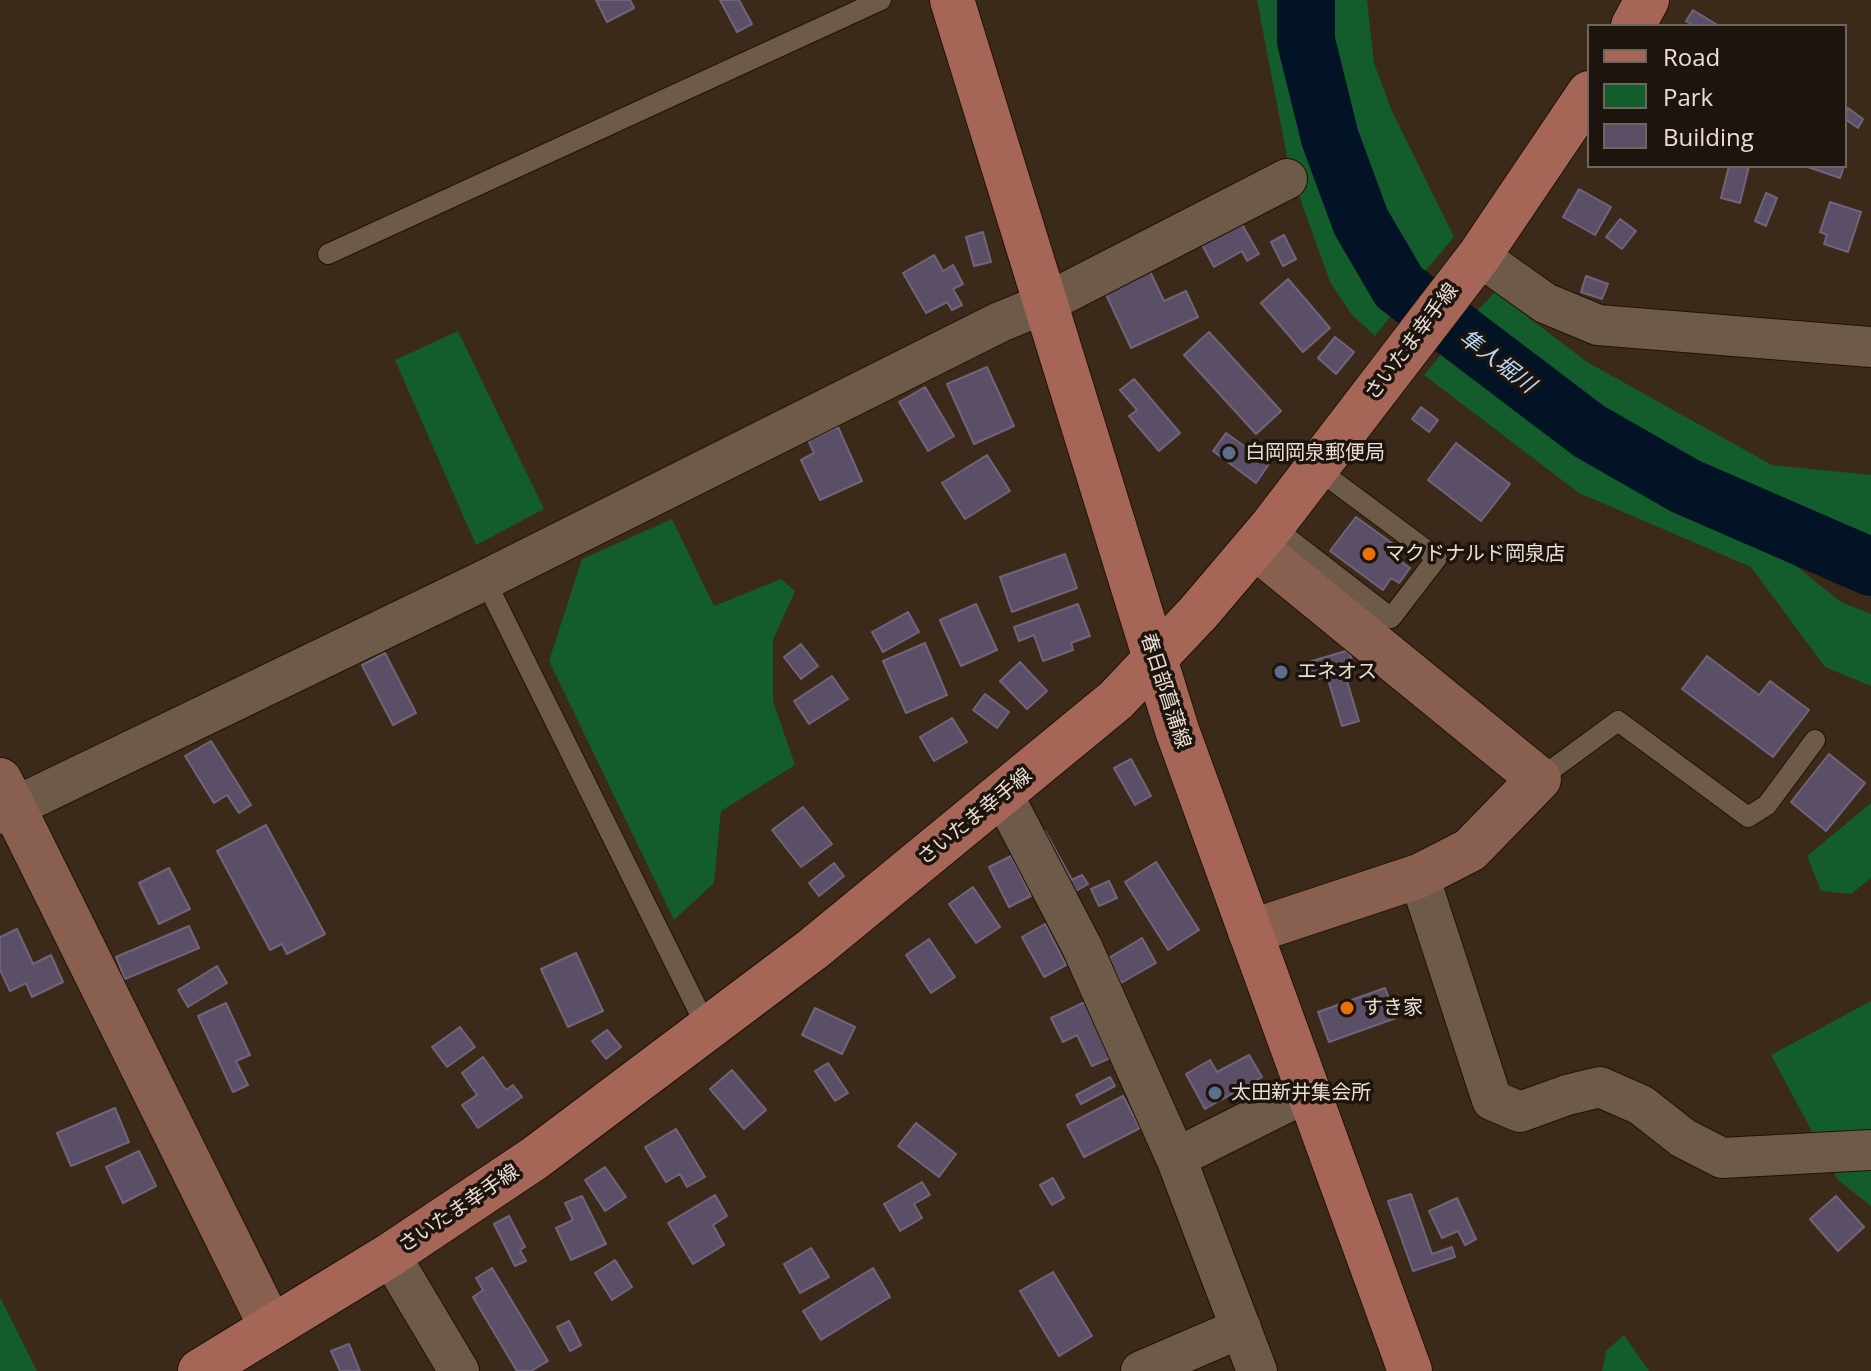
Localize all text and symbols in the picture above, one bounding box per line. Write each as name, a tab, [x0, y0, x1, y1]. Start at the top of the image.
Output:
legend	[1587, 24, 1847, 168]
text: Road	[1663, 40, 1720, 73]
text: Park	[1663, 80, 1713, 113]
text: Building	[1663, 120, 1754, 153]
street label: さいたま幸手線	[1360, 279, 1464, 405]
water label: 隼人堀川	[1454, 325, 1540, 399]
place label: 白岡岡泉郵便局	[1245, 441, 1385, 465]
marker: 白岡岡泉郵便局	[1220, 444, 1238, 462]
place label: マクドナルド岡泉店	[1385, 542, 1565, 566]
marker: マクドナルド岡泉店	[1360, 545, 1378, 563]
street label: 春日部菖蒲線	[1135, 630, 1195, 752]
place label: エネオス	[1297, 660, 1377, 684]
marker: エネオス	[1272, 663, 1290, 681]
street label: さいたま幸手線	[913, 764, 1037, 870]
place label: すき家	[1363, 996, 1423, 1020]
marker: すき家	[1338, 999, 1356, 1017]
place label: 太田新井集会所	[1231, 1081, 1371, 1105]
marker: 太田新井集会所	[1206, 1084, 1224, 1102]
street label: さいたま幸手線	[394, 1160, 524, 1258]

